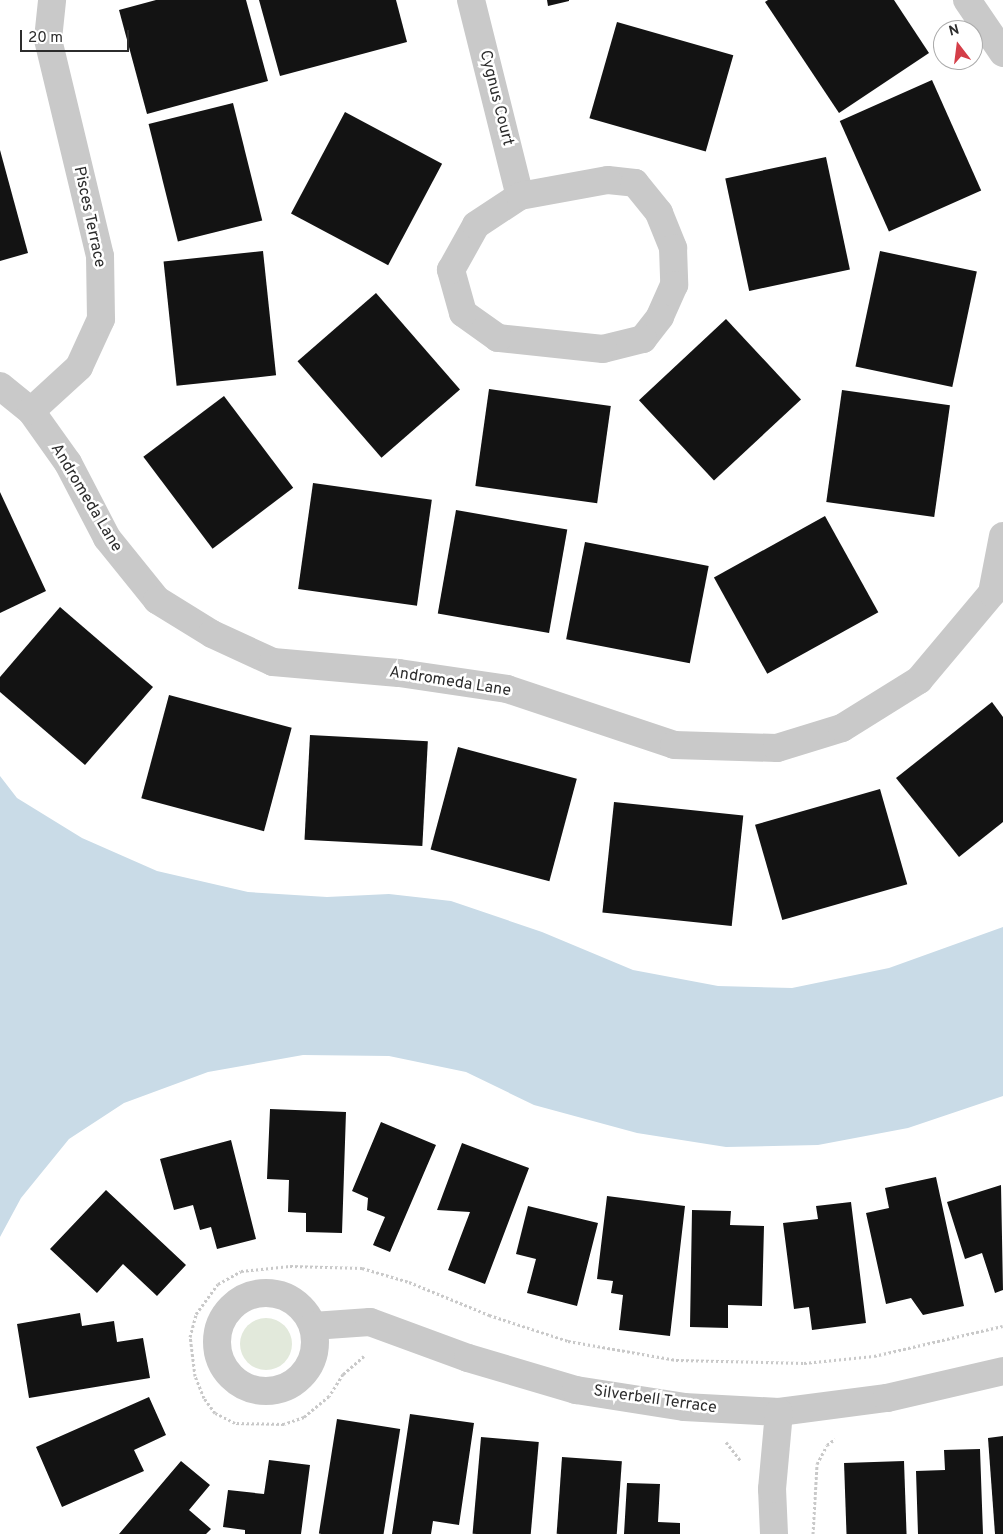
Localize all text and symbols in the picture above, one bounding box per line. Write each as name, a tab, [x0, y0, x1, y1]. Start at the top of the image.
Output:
scale bar	[22, 20, 131, 52]
north arrow	[933, 20, 983, 70]
text: N	[947, 21, 961, 41]
text: 20 m	[28, 29, 63, 48]
street label: Cygnus Court	[475, 48, 517, 148]
street label: Pisces Terrace	[69, 164, 109, 270]
street label: Andromeda Lane	[46, 440, 126, 556]
street label: Andromeda Lane	[388, 663, 512, 701]
street label: Silverbell Terrace	[592, 1382, 718, 1418]

